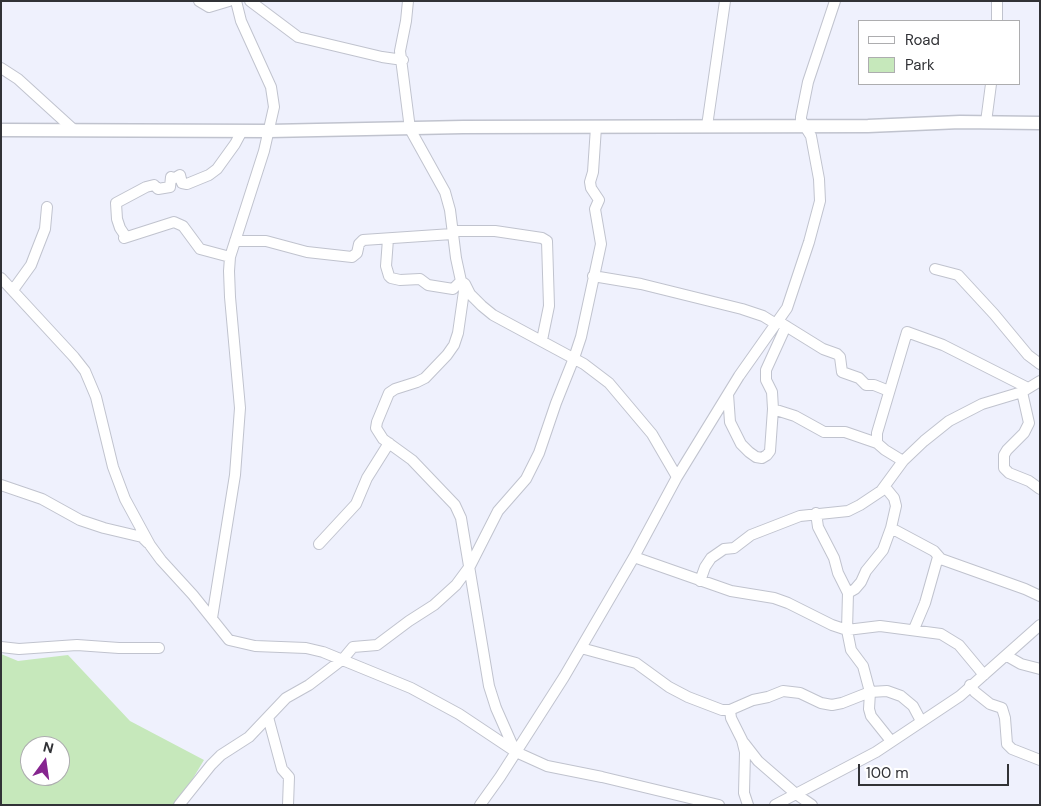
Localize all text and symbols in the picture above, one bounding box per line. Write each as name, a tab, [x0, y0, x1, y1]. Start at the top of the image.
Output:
legend	[858, 20, 1021, 85]
text: Road	[905, 30, 940, 50]
text: Park	[905, 55, 935, 75]
north arrow	[20, 736, 70, 786]
text: N	[41, 737, 56, 757]
scale bar	[861, 754, 1012, 786]
text: 100 m	[866, 763, 909, 783]

